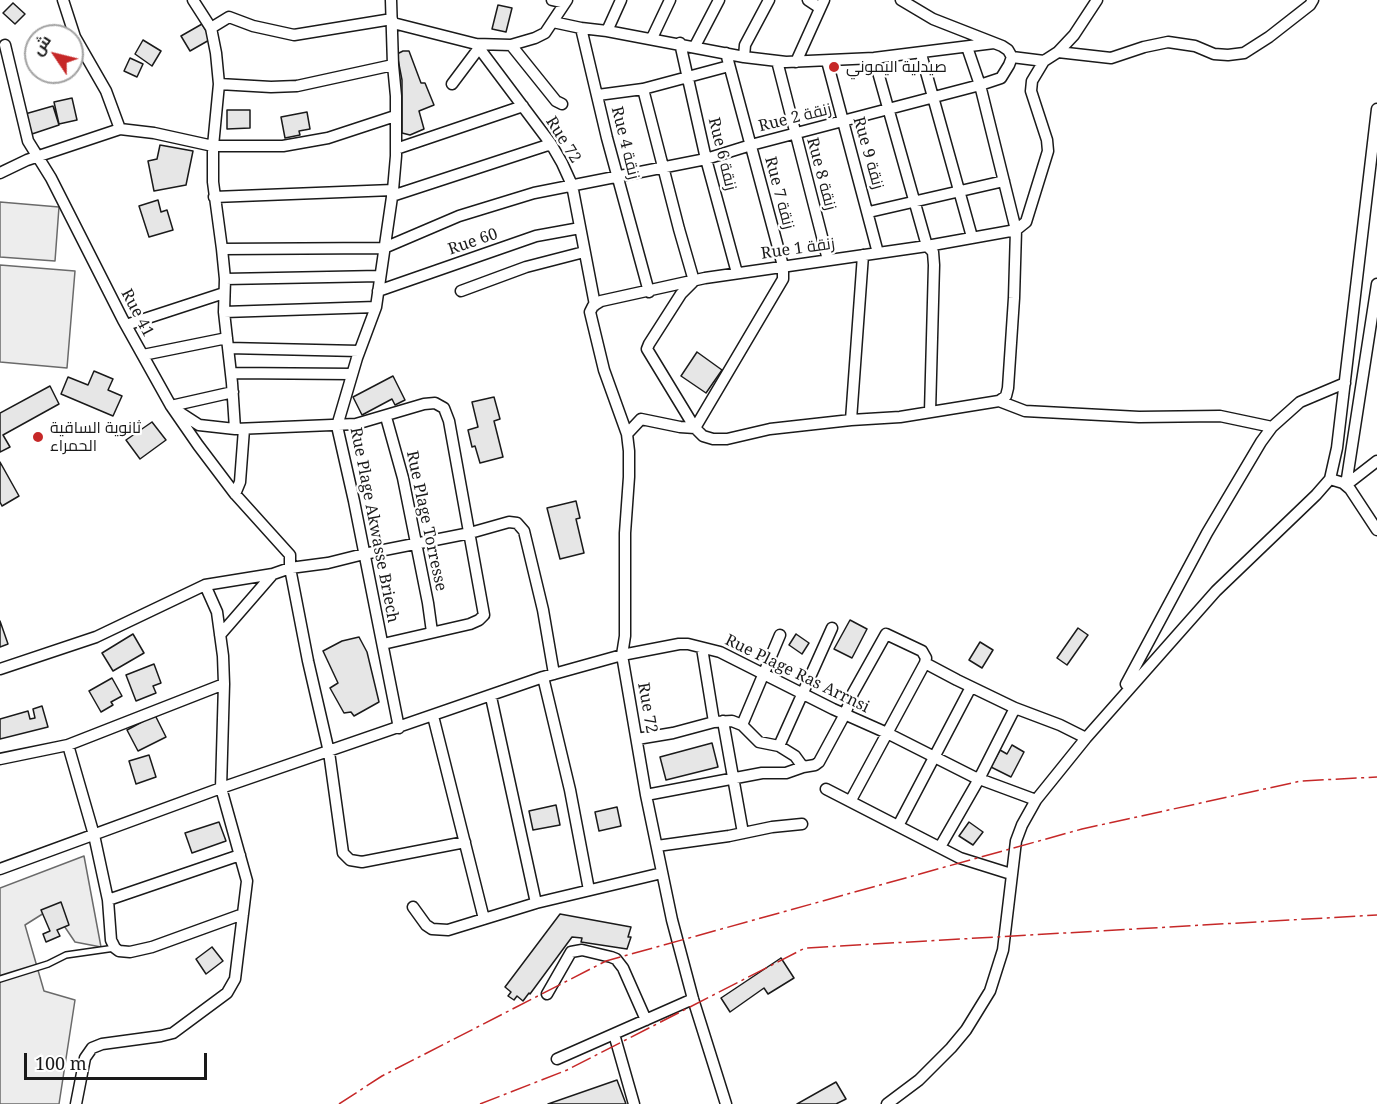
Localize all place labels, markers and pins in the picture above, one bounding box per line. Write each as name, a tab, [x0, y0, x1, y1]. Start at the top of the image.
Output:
place label: صيدلية اليموني	[846, 57, 947, 77]
marker: صيدلية اليموني	[827, 60, 841, 74]
place label: ثانوية الساقية الحمراء	[50, 418, 141, 456]
marker: ثانوية الساقية الحمراء	[31, 430, 45, 444]

